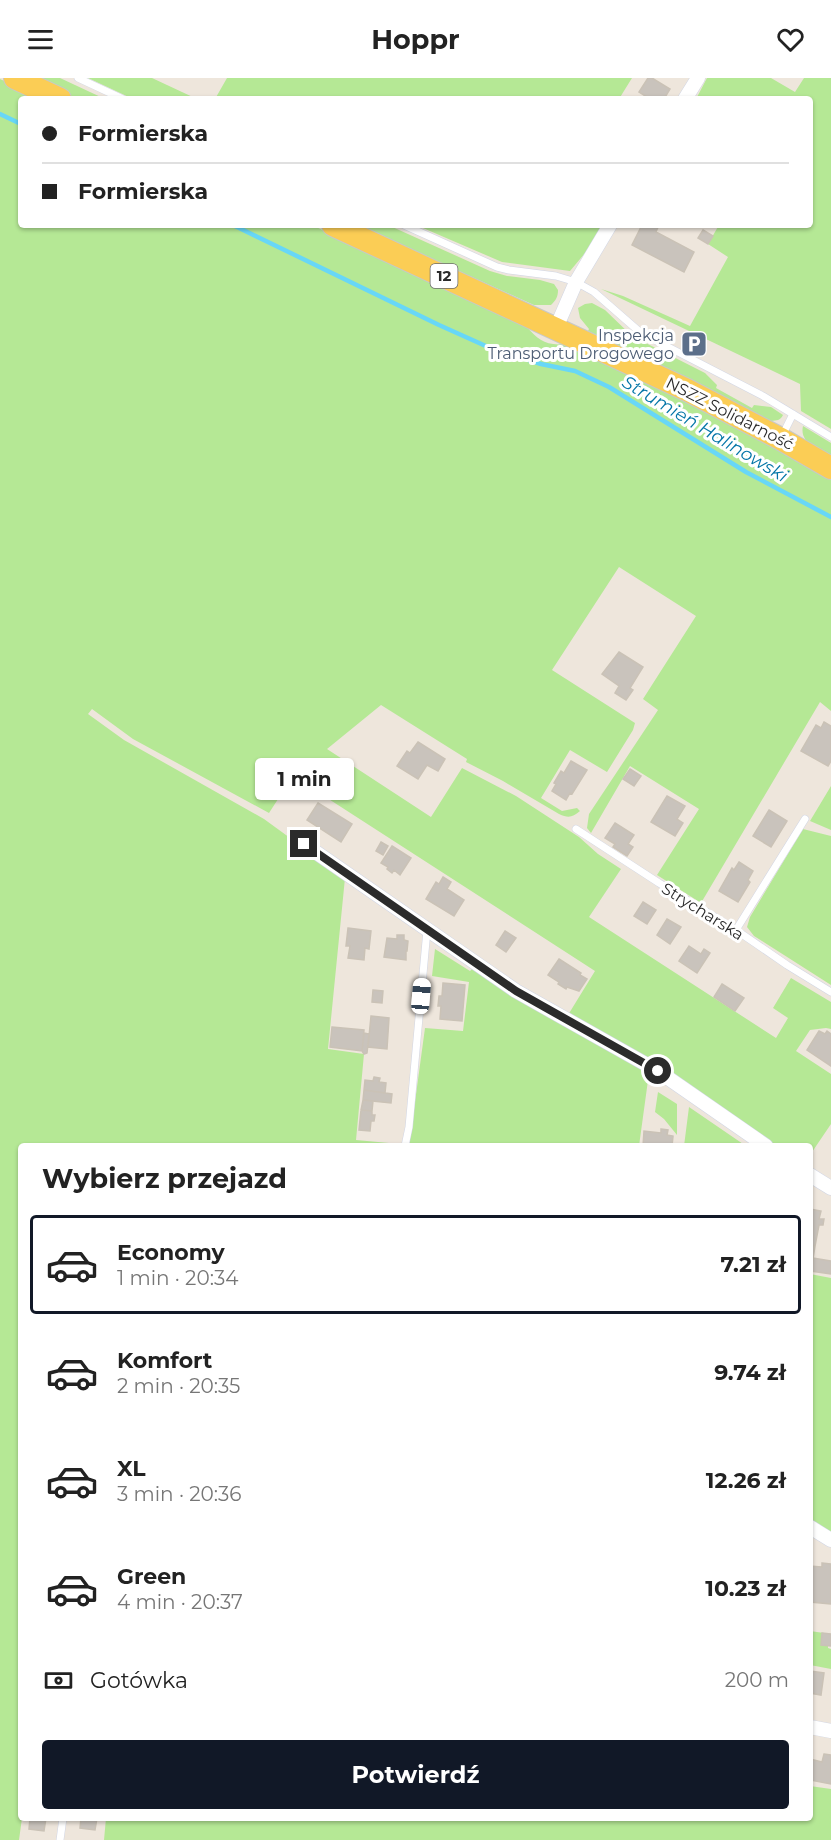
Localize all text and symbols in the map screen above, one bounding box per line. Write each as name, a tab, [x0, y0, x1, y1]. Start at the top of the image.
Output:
icon: menu	[24, 23, 57, 56]
text: Hoppr	[371, 23, 460, 56]
icon: heart	[774, 23, 807, 56]
text: Formierska	[78, 120, 208, 147]
text: Formierska	[78, 178, 208, 205]
road number: 12	[430, 264, 458, 288]
place label: Inspekcja Transportu Drogowego	[488, 326, 674, 363]
parking icon: Inspekcja Transportu Drogowego	[679, 329, 709, 359]
water label: Strumień Halinowski	[618, 371, 792, 487]
street label: NSZZ Solidarność	[663, 373, 797, 454]
callout: 1 min	[254, 757, 354, 799]
text: 1 min	[277, 767, 332, 791]
route end	[290, 830, 317, 857]
street label: Strycharska	[658, 879, 747, 944]
car	[410, 977, 432, 1015]
route start	[644, 1057, 671, 1084]
text: Wybierz przejazd	[42, 1162, 287, 1195]
icon: car	[45, 1238, 99, 1292]
text: Economy	[117, 1239, 225, 1266]
text: 7.21 zł	[720, 1251, 786, 1278]
text: 1 min · 20:34	[117, 1266, 238, 1290]
icon: car	[45, 1346, 99, 1400]
text: Komfort	[117, 1347, 212, 1374]
text: 9.74 zł	[714, 1359, 786, 1386]
text: 2 min · 20:35	[117, 1374, 240, 1398]
icon: car	[45, 1454, 99, 1508]
text: XL	[117, 1455, 146, 1482]
text: 12.26 zł	[706, 1467, 786, 1494]
text: 3 min · 20:36	[117, 1482, 241, 1506]
icon: car	[45, 1562, 99, 1616]
text: Green	[117, 1563, 186, 1590]
text: 10.23 zł	[705, 1575, 786, 1602]
text: 4 min · 20:37	[117, 1590, 243, 1614]
icon: cash	[42, 1664, 75, 1697]
text: Gotówka	[90, 1667, 188, 1694]
text: 200 m	[725, 1668, 789, 1692]
button: Potwierdź	[42, 1740, 789, 1809]

